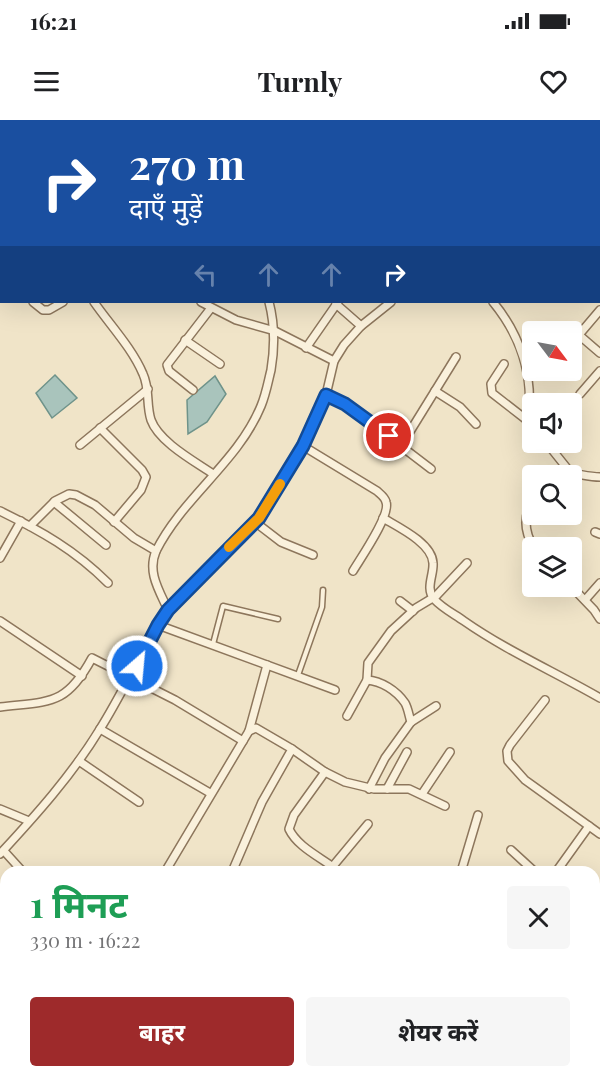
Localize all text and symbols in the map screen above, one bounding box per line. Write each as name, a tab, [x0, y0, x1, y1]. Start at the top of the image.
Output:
text: 16:21	[30, 6, 77, 36]
text: Turnly	[258, 63, 342, 99]
icon: menu	[30, 65, 63, 98]
icon: heart	[537, 65, 570, 98]
text: 270 m	[129, 135, 245, 191]
icon: right	[30, 144, 108, 222]
text: दाएँ मुड़ें	[129, 189, 203, 225]
icon: left	[189, 258, 222, 291]
icon: ahead	[252, 258, 285, 291]
icon: ahead	[315, 258, 348, 291]
icon: right	[378, 258, 411, 291]
north arrow	[522, 321, 582, 381]
map controls	[522, 321, 582, 597]
button: sound	[522, 393, 582, 453]
pin	[363, 410, 414, 461]
icon: arrive	[372, 419, 405, 452]
button: search	[522, 465, 582, 525]
button: layers	[522, 537, 582, 597]
position arrow	[105, 634, 169, 698]
text: 1 मिनट	[30, 879, 128, 927]
button: close	[507, 886, 570, 949]
text: 330 m · 16:22	[30, 926, 140, 953]
button: बाहर	[30, 997, 294, 1066]
button: शेयर करें	[306, 997, 570, 1066]

